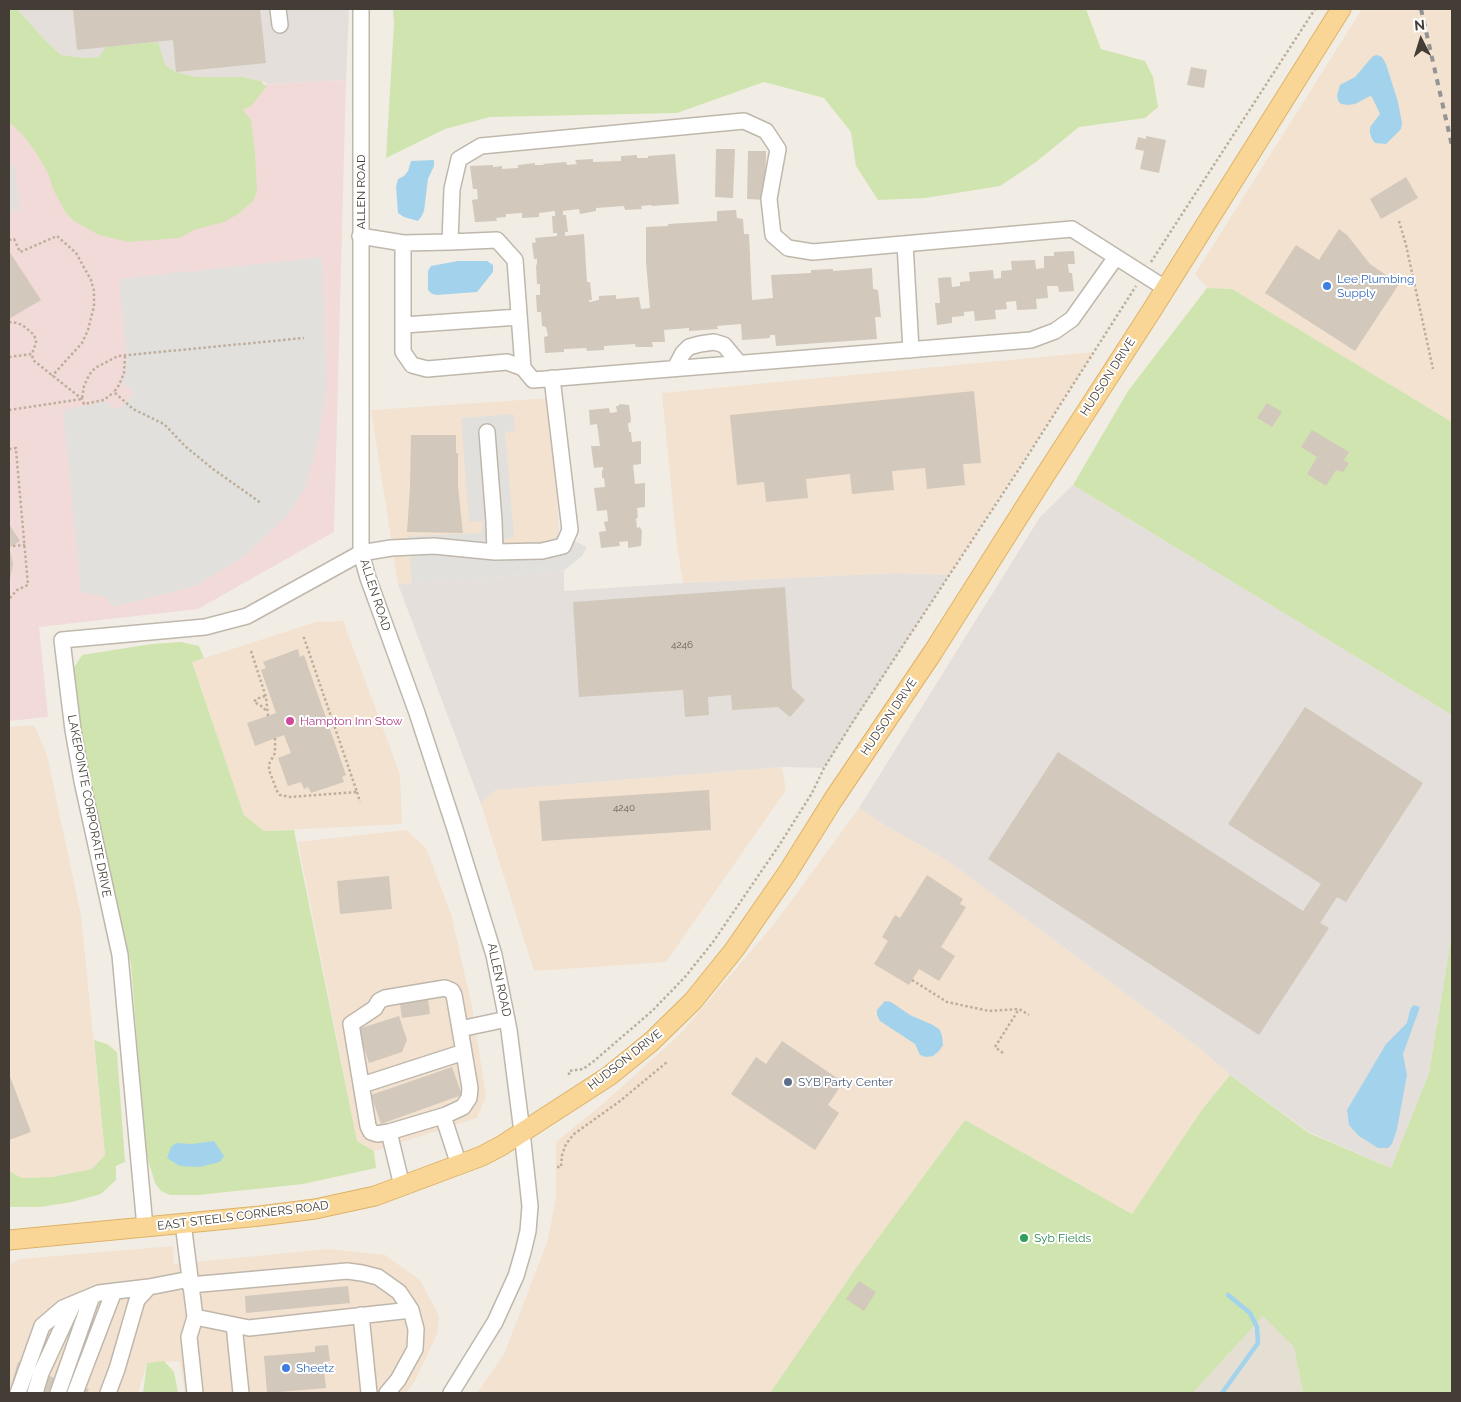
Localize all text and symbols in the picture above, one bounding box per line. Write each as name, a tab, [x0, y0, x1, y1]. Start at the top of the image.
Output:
north arrow	[1396, 15, 1446, 65]
text: N	[1414, 17, 1426, 33]
street label: ALLEN ROAD	[354, 155, 368, 229]
place label: Lee Plumbing Supply	[1337, 272, 1414, 300]
marker: Lee Plumbing Supply	[1321, 280, 1333, 292]
street label: HUDSON DRIVE	[1077, 335, 1139, 419]
street label: ALLEN ROAD	[357, 557, 393, 633]
house number: 4246	[671, 639, 693, 651]
street label: HUDSON DRIVE	[858, 676, 920, 758]
street label: LAKEPOINTE CORPORATE DRIVE	[64, 714, 114, 898]
place label: Hampton Inn Stow	[300, 714, 403, 728]
marker: Hampton Inn Stow	[284, 715, 296, 727]
house number: 4240	[613, 802, 635, 814]
street label: ALLEN ROAD	[484, 942, 514, 1018]
street label: HUDSON DRIVE	[585, 1027, 665, 1093]
place label: SYB Party Center	[798, 1075, 893, 1089]
marker: SYB Party Center	[782, 1076, 794, 1088]
street label: EAST STEELS CORNERS ROAD	[157, 1198, 329, 1234]
place label: Syb Fields	[1034, 1231, 1091, 1245]
marker: Syb Fields	[1018, 1232, 1030, 1244]
place label: Sheetz	[296, 1361, 334, 1375]
marker: Sheetz	[280, 1362, 292, 1374]

